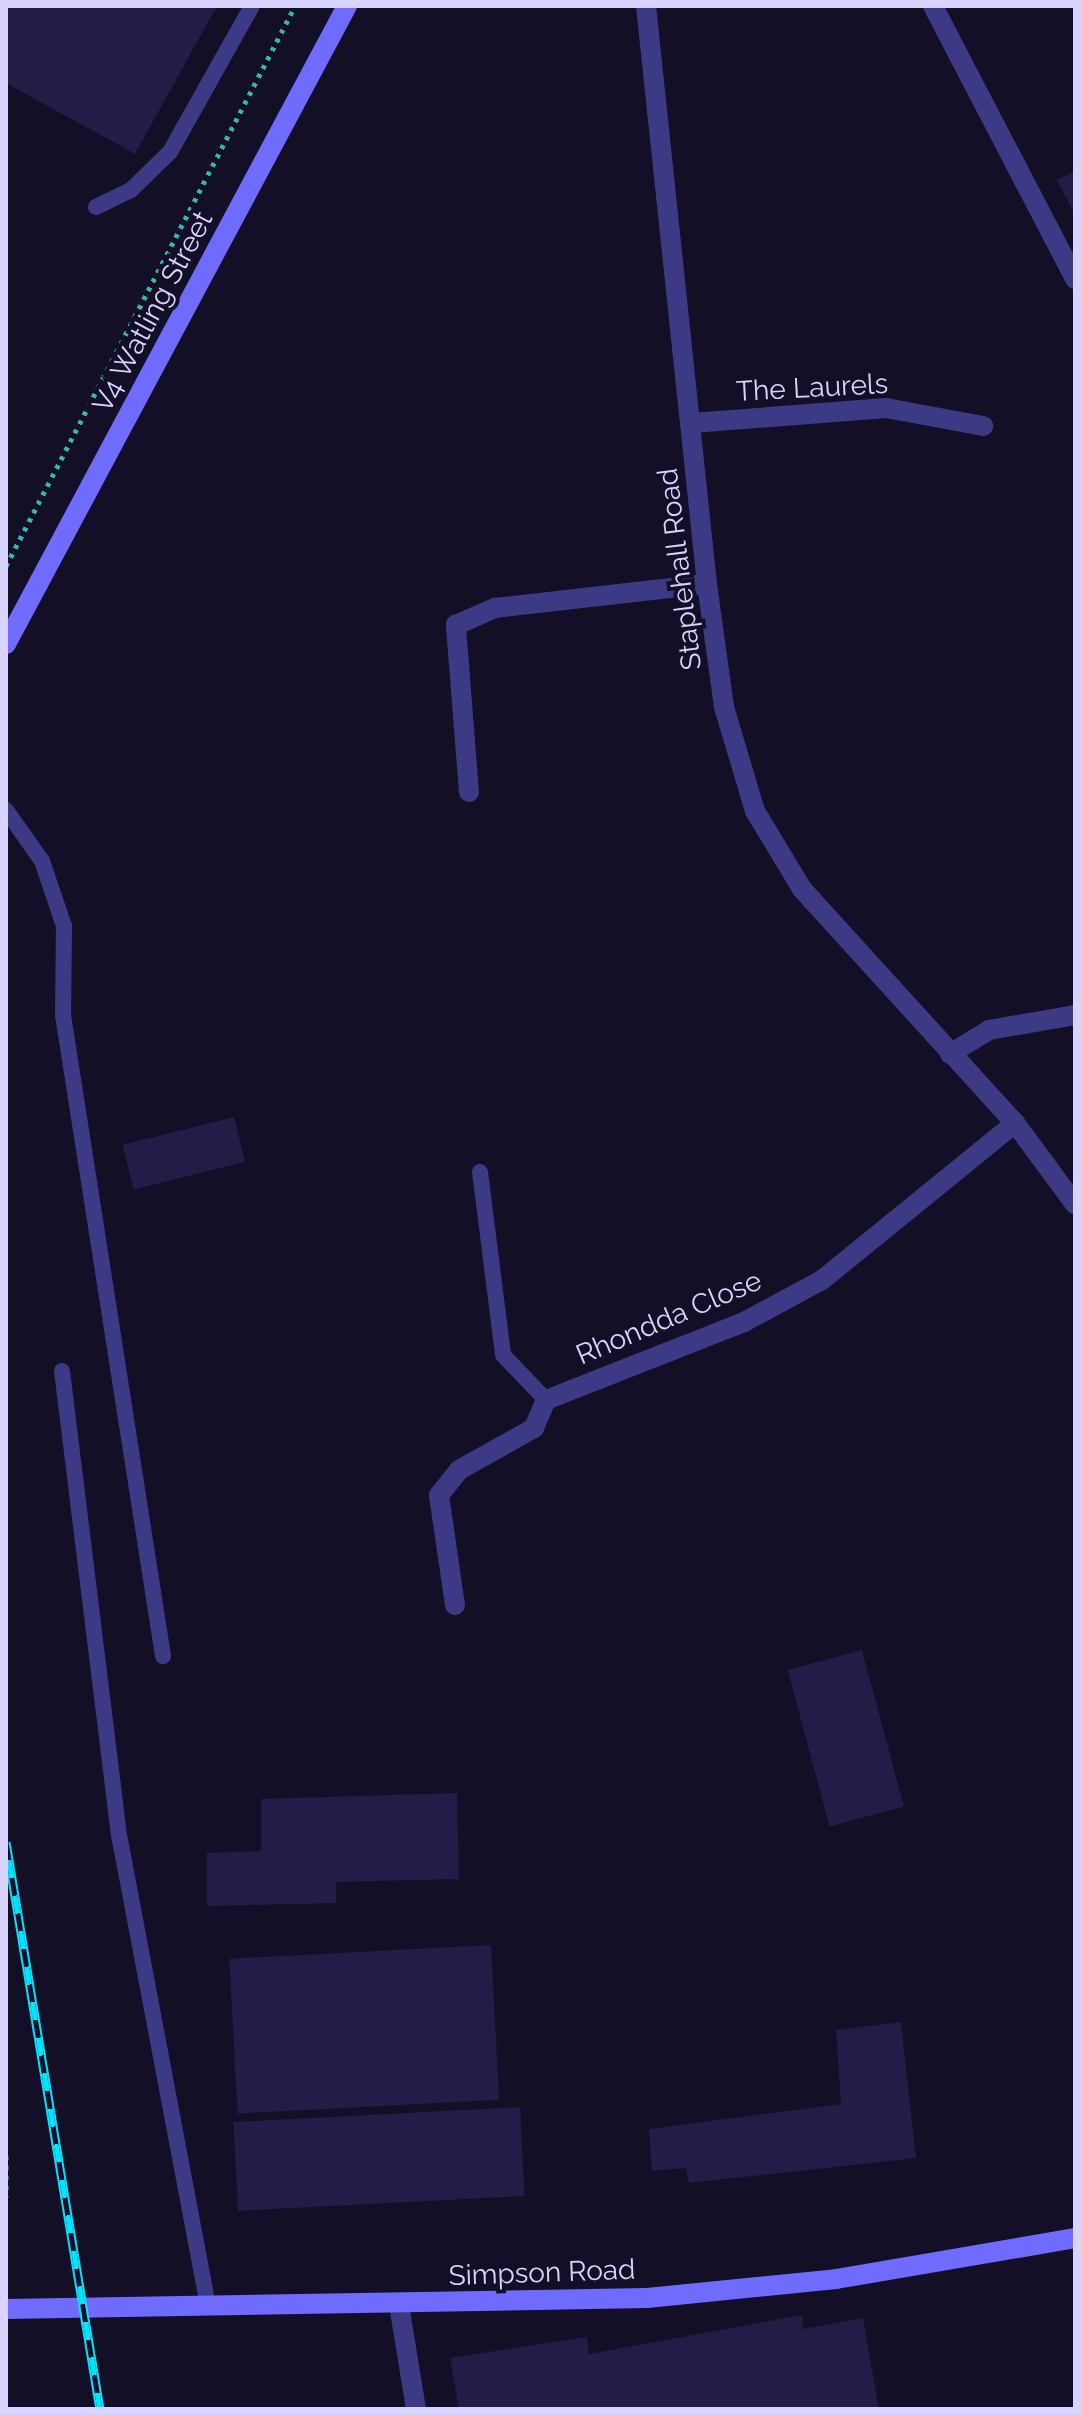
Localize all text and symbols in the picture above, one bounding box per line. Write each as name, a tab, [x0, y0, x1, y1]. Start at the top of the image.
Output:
street label: V4 Watling Street	[86, 205, 220, 419]
street label: The Laurels	[735, 367, 889, 409]
street label: Staplehall Road	[651, 466, 709, 672]
street label: Rhondda Close	[571, 1264, 767, 1372]
street label: Simpson Road	[448, 2253, 636, 2293]

